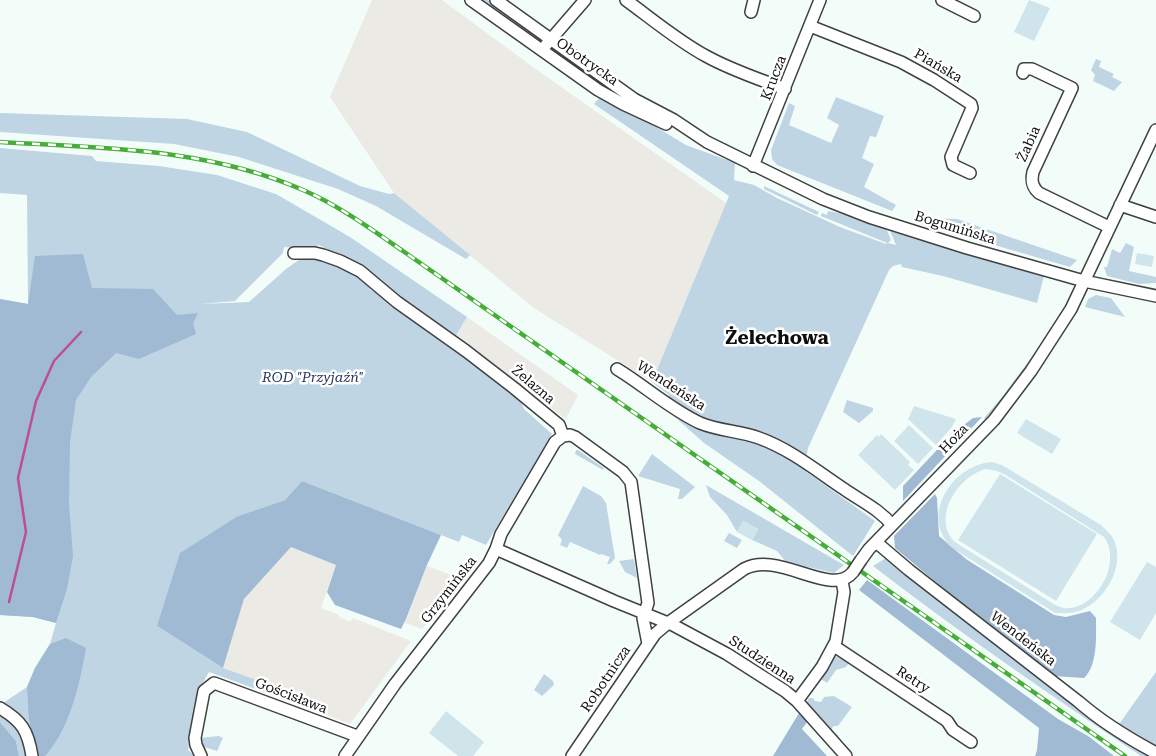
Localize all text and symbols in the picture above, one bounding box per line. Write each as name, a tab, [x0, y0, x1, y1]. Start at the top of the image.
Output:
street label: Obotrycka	[553, 35, 621, 89]
street label: Piańska	[911, 46, 965, 86]
street label: Krucza	[758, 53, 790, 103]
street label: Żabia	[1014, 123, 1044, 165]
street label: Bogumińska	[913, 208, 997, 248]
district label: Żelechowa	[725, 327, 829, 349]
street label: Wendeńska	[633, 358, 709, 414]
street label: Żelazna	[508, 362, 558, 408]
park label: ROD "Przyjaźń"	[262, 370, 364, 386]
street label: Hoża	[936, 421, 972, 457]
street label: Grzymińska	[418, 553, 480, 627]
street label: Wendeńska	[987, 608, 1059, 670]
street label: Studzienna	[726, 632, 798, 688]
street label: Robotnicza	[578, 643, 634, 715]
street label: Retry	[893, 663, 933, 697]
street label: Gościsława	[252, 675, 330, 717]

